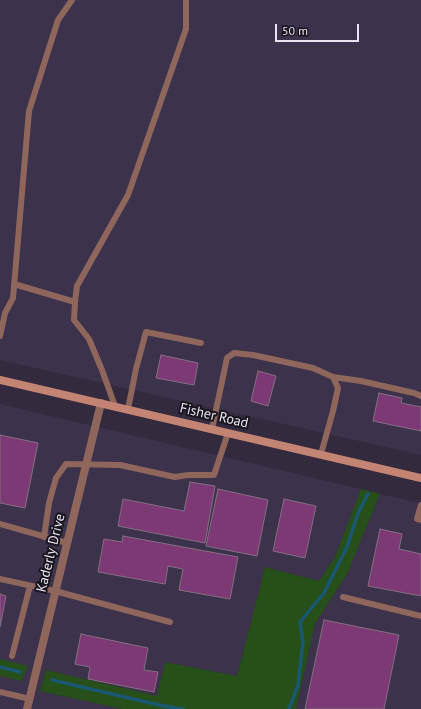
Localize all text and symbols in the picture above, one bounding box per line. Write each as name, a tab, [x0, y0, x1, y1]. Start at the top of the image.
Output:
scale bar	[277, 16, 361, 42]
text: 50 m	[282, 23, 308, 38]
street label: Fisher Road	[178, 400, 250, 432]
street label: Kaderly Drive	[33, 512, 69, 594]

